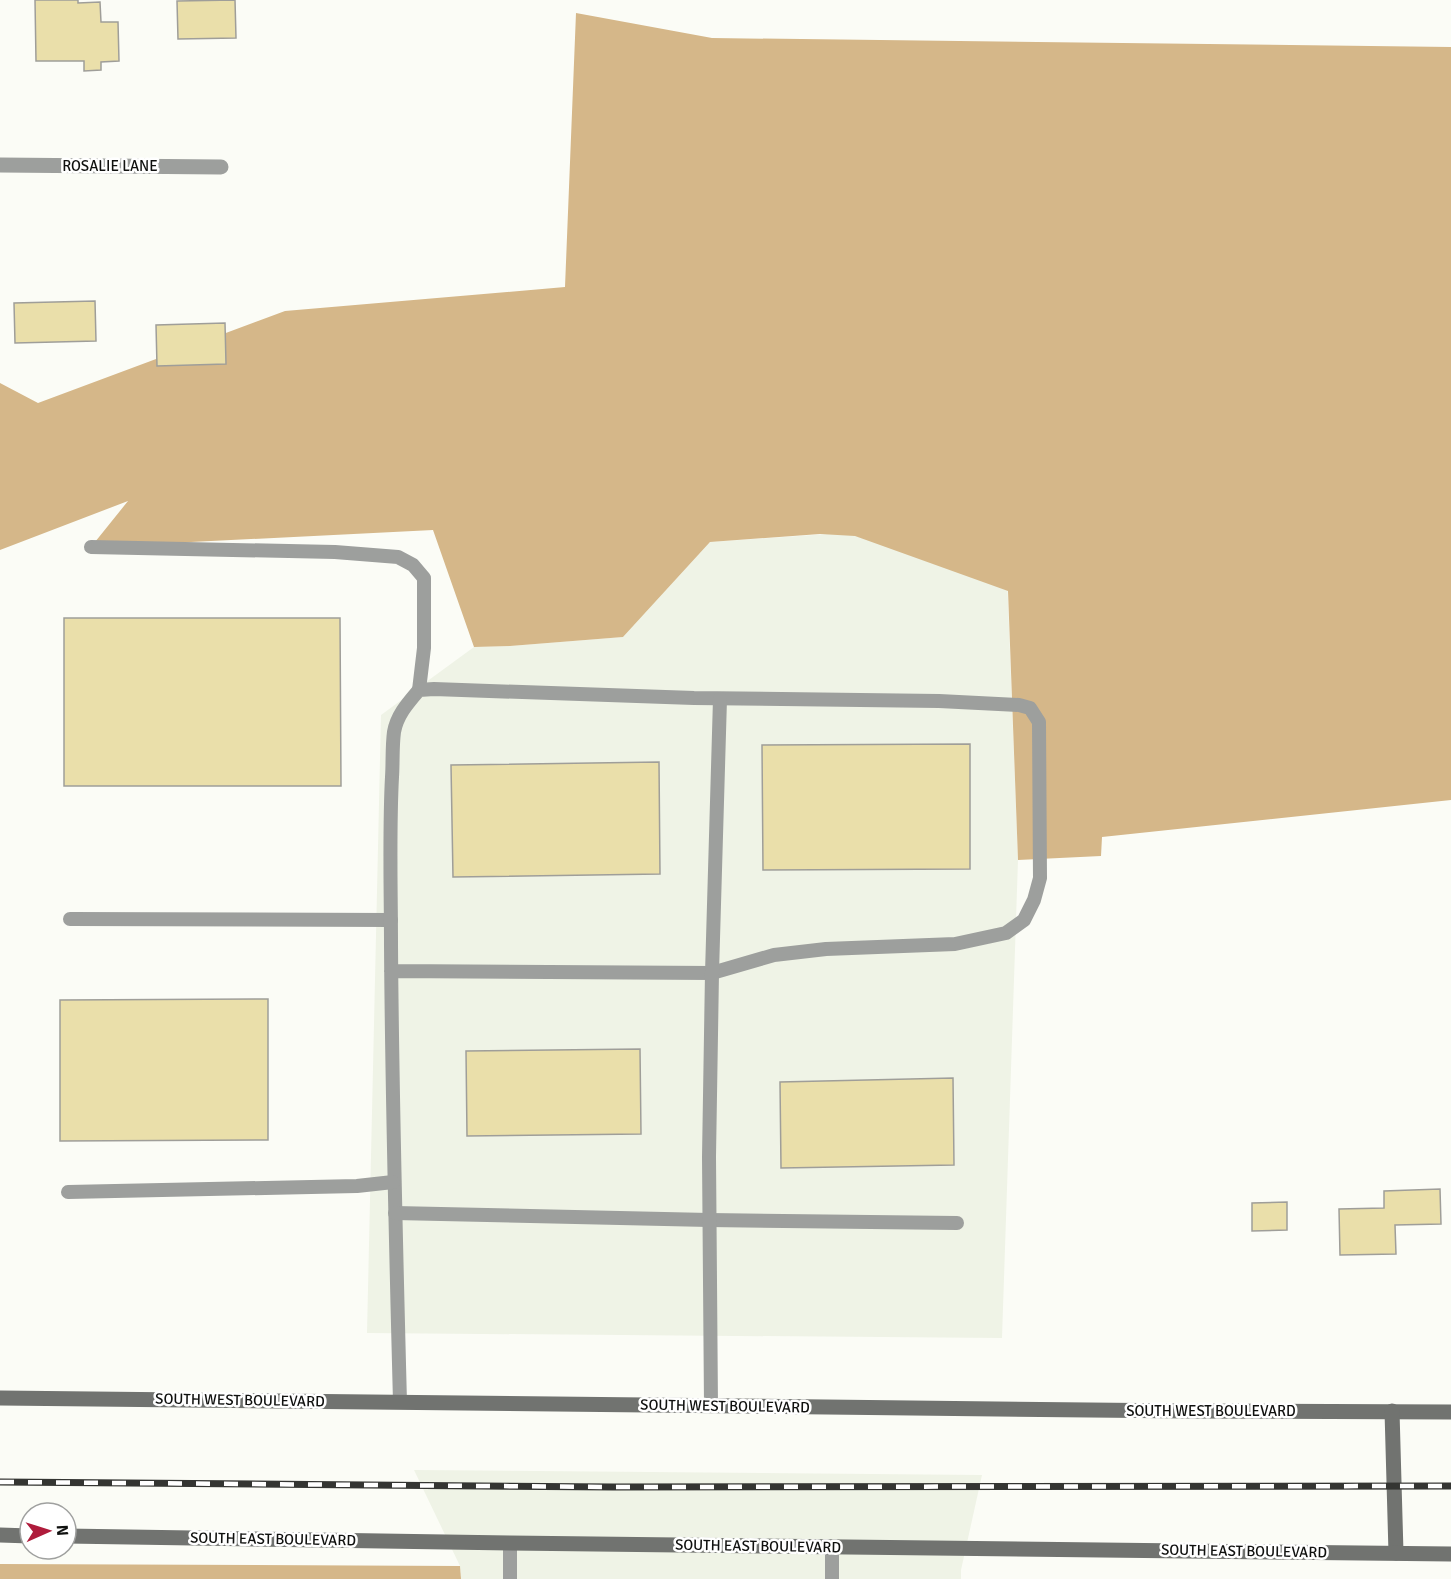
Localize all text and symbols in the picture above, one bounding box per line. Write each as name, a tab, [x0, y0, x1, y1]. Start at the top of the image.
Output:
street label: ROSALIE LANE	[62, 157, 158, 175]
street label: SOUTH WEST BOULEVARD	[155, 1390, 325, 1410]
street label: SOUTH WEST BOULEVARD	[640, 1396, 810, 1416]
street label: SOUTH WEST BOULEVARD	[1126, 1402, 1296, 1420]
north arrow	[18, 1501, 78, 1561]
text: N	[52, 1524, 72, 1536]
street label: SOUTH EAST BOULEVARD	[190, 1529, 356, 1549]
street label: SOUTH EAST BOULEVARD	[675, 1536, 841, 1556]
street label: SOUTH EAST BOULEVARD	[1161, 1541, 1327, 1561]

